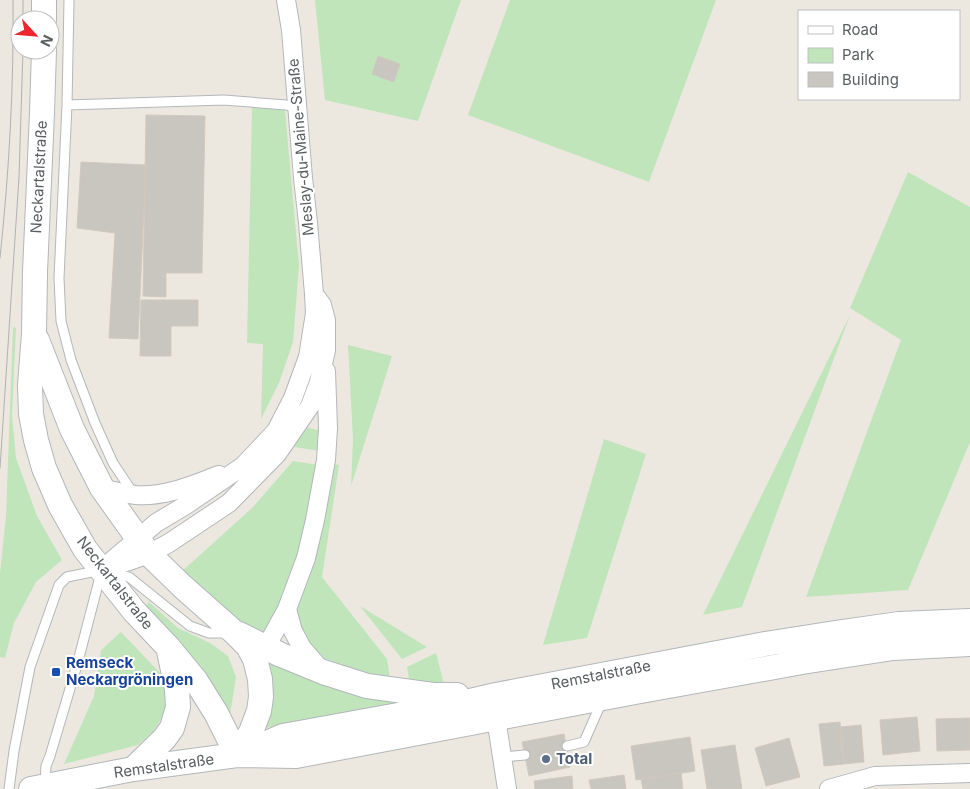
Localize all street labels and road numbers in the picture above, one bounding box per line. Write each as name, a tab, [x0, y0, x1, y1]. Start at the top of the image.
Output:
street label: Meslay-du-Maine-Straße	[283, 58, 318, 236]
street label: Neckartalstraße	[26, 120, 51, 234]
street label: Neckartalstraße	[73, 532, 158, 633]
street label: Remstalstraße	[549, 656, 652, 693]
street label: Remstalstraße	[113, 749, 215, 782]

